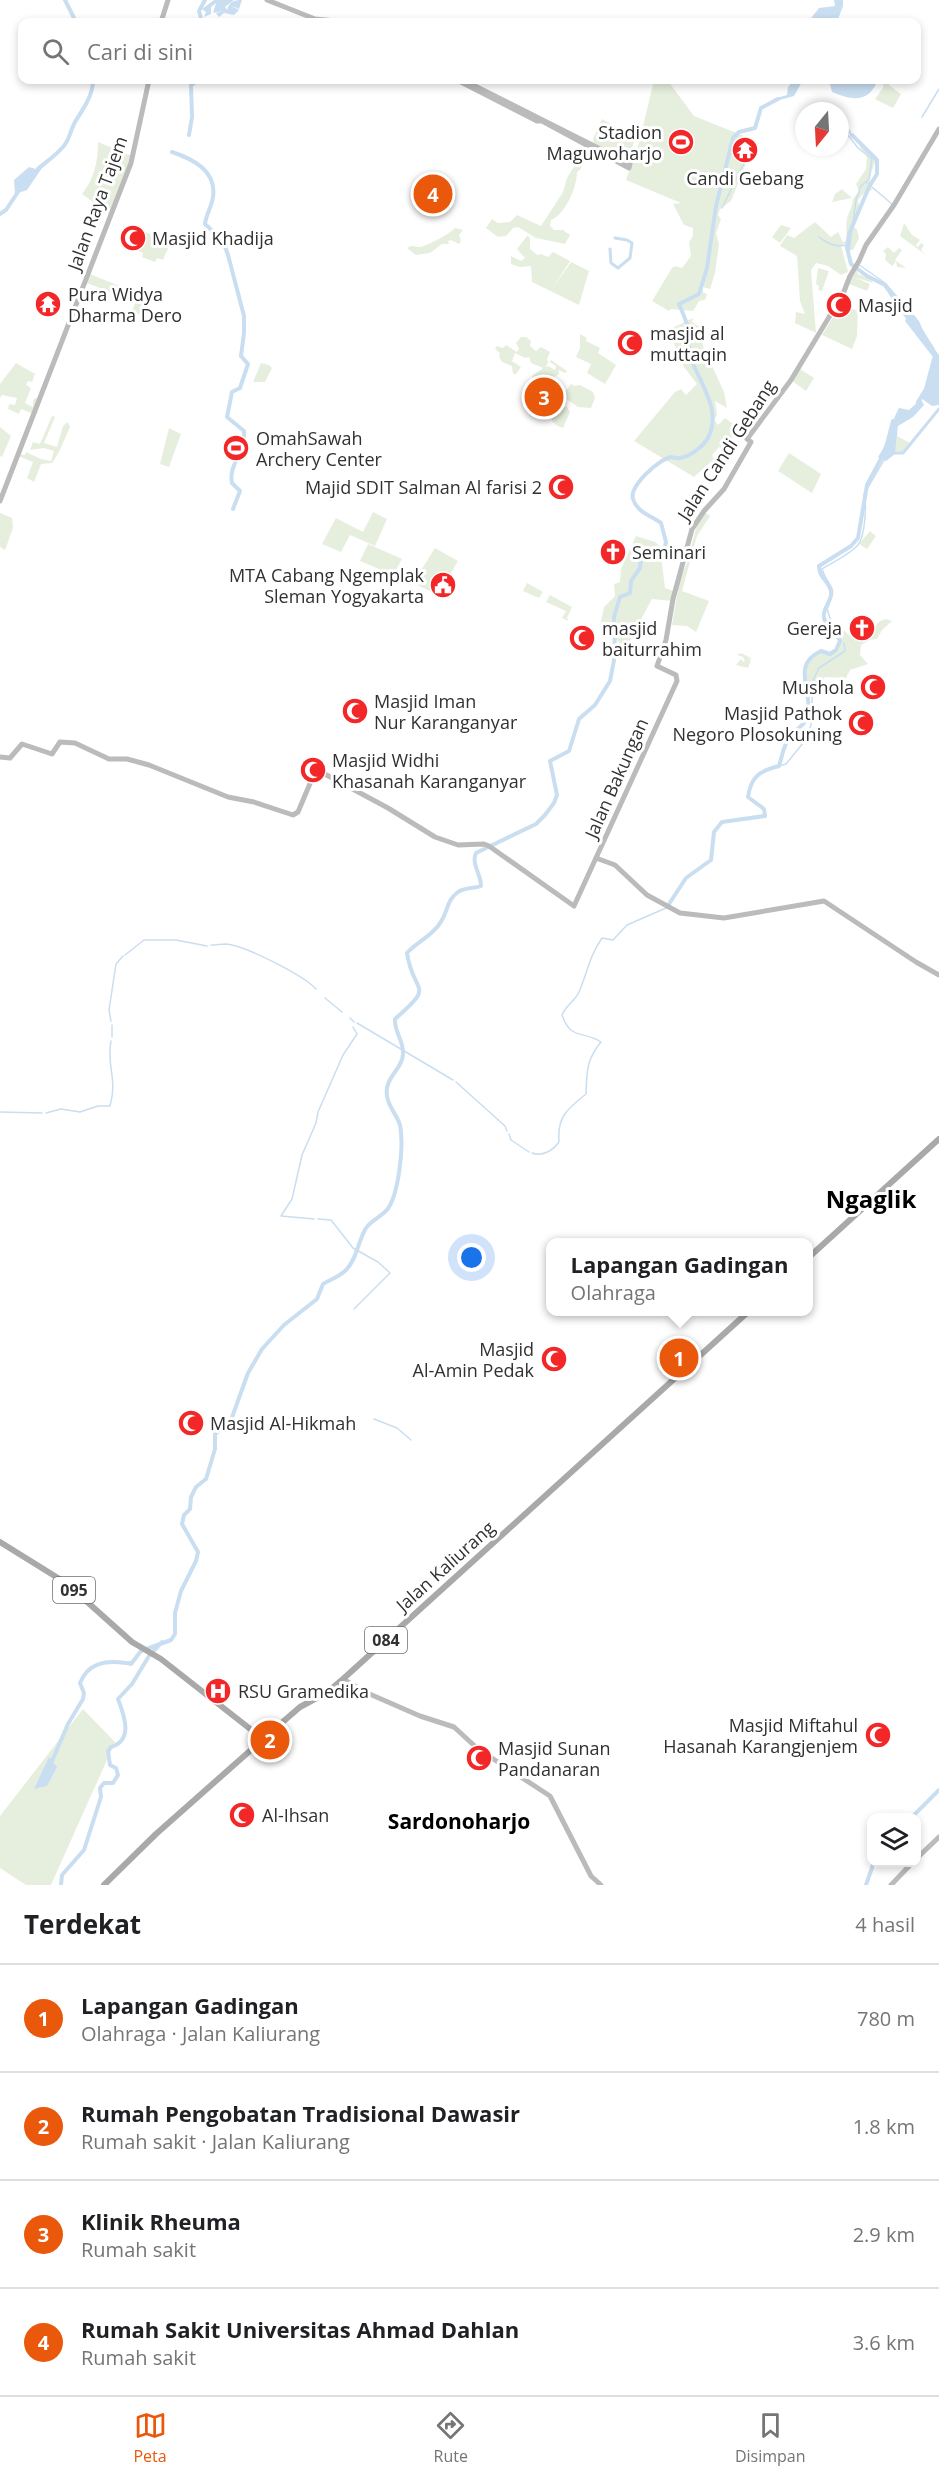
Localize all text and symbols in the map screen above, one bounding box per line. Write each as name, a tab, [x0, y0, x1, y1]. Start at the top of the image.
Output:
search box	[18, 18, 921, 84]
icon: search	[39, 35, 72, 68]
text: Cari di sini	[87, 36, 193, 66]
north arrow	[795, 102, 849, 156]
place label: Stadion Maguwoharjo	[546, 120, 662, 165]
sports icon: Stadion Maguwoharjo	[666, 127, 696, 157]
street label: Jalan Raya Tajem	[61, 133, 132, 275]
temple icon: Candi Gebang	[730, 135, 760, 165]
place label: Candi Gebang	[686, 166, 804, 190]
pin: 4	[414, 172, 452, 216]
mosque icon: Masjid Khadija	[118, 223, 148, 253]
place label: Masjid Khadija	[152, 226, 274, 250]
place label: Pura Widya Dharma Dero	[68, 282, 182, 327]
temple icon: Pura Widya Dharma Dero	[33, 289, 63, 319]
mosque icon: Masjid	[824, 290, 854, 320]
place label: Masjid	[858, 293, 913, 317]
place label: masjid al muttaqin	[650, 321, 727, 366]
mosque icon: masjid al muttaqin	[615, 328, 645, 358]
pin: 3	[524, 374, 564, 420]
street label: Jalan Candi Gebang	[671, 375, 781, 526]
place label: OmahSawah Archery Center	[256, 426, 383, 471]
sports icon: OmahSawah Archery Center	[221, 433, 251, 463]
mosque icon: Majid SDIT Salman Al farisi 2	[546, 472, 576, 502]
place label: Majid SDIT Salman Al farisi 2	[305, 475, 542, 499]
church icon: Seminari	[598, 537, 628, 567]
place label: Seminari	[632, 540, 706, 564]
place label: MTA Cabang Ngemplak Sleman Yogyakarta	[229, 563, 425, 608]
public building icon: MTA Cabang Ngemplak Sleman Yogyakarta	[428, 570, 458, 600]
church icon: Gereja	[847, 613, 877, 643]
place label: masjid baiturrahim	[602, 616, 702, 661]
place label: Gereja	[787, 616, 842, 640]
mosque icon: masjid baiturrahim	[567, 623, 597, 653]
mosque icon: Mushola	[858, 672, 888, 702]
place label: Mushola	[782, 675, 854, 699]
place label: Masjid Iman Nur Karanganyar	[374, 689, 518, 734]
mosque icon: Masjid Iman Nur Karanganyar	[340, 696, 370, 726]
place label: Masjid Pathok Negoro Plosokuning	[672, 701, 843, 746]
mosque icon: Masjid Pathok Negoro Plosokuning	[846, 708, 876, 738]
street label: Jalan Bakungan	[578, 714, 653, 844]
place label: Masjid Widhi Khasanah Karanganyar	[332, 748, 527, 793]
mosque icon: Masjid Widhi Khasanah Karanganyar	[298, 755, 328, 785]
district label: Ngaglik	[826, 1182, 916, 1215]
popup	[546, 1238, 813, 1316]
your location	[457, 1243, 486, 1272]
text: Lapangan Gadingan	[571, 1249, 788, 1279]
text: Olahraga	[571, 1279, 656, 1306]
pin: 1	[660, 1336, 698, 1380]
place label: Masjid Al-Amin Pedak	[413, 1337, 535, 1382]
mosque icon: Masjid Al-Amin Pedak	[539, 1344, 569, 1374]
mosque icon: Masjid Al-Hikmah	[176, 1408, 206, 1438]
place label: Masjid Al-Hikmah	[210, 1411, 356, 1435]
street label: Jalan Kaliurang	[389, 1515, 499, 1618]
road number: 095	[53, 1577, 95, 1603]
road number: 084	[365, 1627, 407, 1653]
hospital icon: RSU Gramedika	[203, 1676, 233, 1706]
place label: RSU Gramedika	[238, 1679, 369, 1703]
place label: Masjid Miftahul Hasanah Karangjenjem	[663, 1713, 858, 1758]
pin: 2	[250, 1718, 290, 1762]
mosque icon: Masjid Miftahul Hasanah Karangjenjem	[863, 1720, 893, 1750]
place label: Masjid Sunan Pandanaran	[498, 1736, 611, 1781]
mosque icon: Masjid Sunan Pandanaran	[464, 1743, 494, 1773]
mosque icon: Al-Ihsan	[227, 1800, 257, 1830]
place label: Al-Ihsan	[262, 1803, 329, 1827]
district label: Sardonoharjo	[388, 1807, 530, 1835]
map controls	[867, 1813, 921, 1867]
button: layers	[867, 1813, 921, 1867]
text: Terdekat	[24, 1906, 141, 1942]
text: 4 hasil	[855, 1911, 915, 1938]
text: Lapangan Gadingan	[81, 1990, 299, 2020]
text: 1	[38, 2005, 49, 2032]
text: 780 m	[857, 2005, 915, 2032]
text: Olahraga · Jalan Kaliurang	[81, 2020, 320, 2047]
text: Rumah Pengobatan Tradisional Dawasir	[81, 2098, 520, 2128]
text: 2	[38, 2113, 49, 2140]
text: 1.8 km	[853, 2113, 915, 2140]
text: Rumah sakit · Jalan Kaliurang	[81, 2128, 350, 2155]
text: Klinik Rheuma	[81, 2206, 241, 2236]
text: 3	[38, 2221, 49, 2248]
text: 2.9 km	[853, 2221, 915, 2248]
text: Rumah sakit	[81, 2236, 196, 2263]
text: Rumah Sakit Universitas Ahmad Dahlan	[81, 2314, 519, 2344]
text: 4	[38, 2329, 49, 2356]
text: 3.6 km	[853, 2329, 915, 2356]
text: Rumah sakit	[81, 2344, 196, 2371]
tab: Peta	[133, 2409, 167, 2467]
tab: Rute	[434, 2409, 468, 2467]
tab: Disimpan	[735, 2409, 806, 2467]

